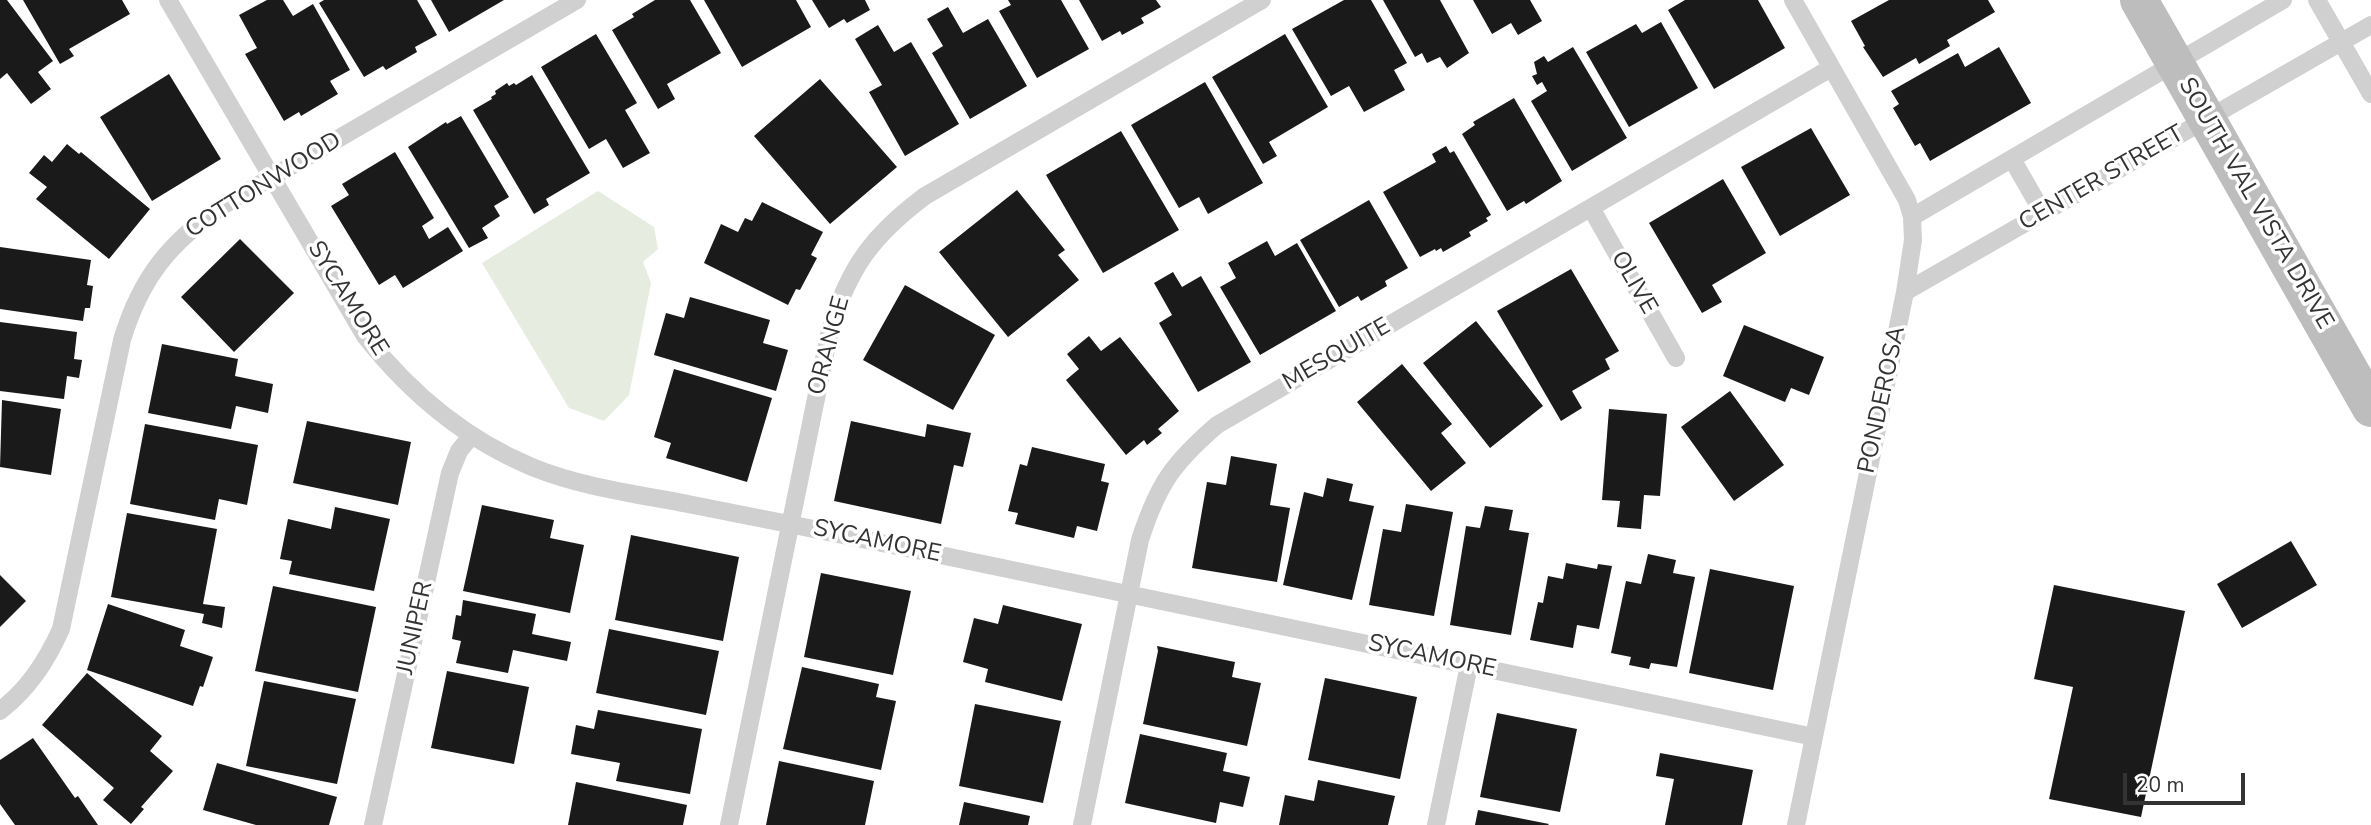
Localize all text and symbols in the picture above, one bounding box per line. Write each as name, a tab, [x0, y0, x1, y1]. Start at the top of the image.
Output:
street label: SOUTH VAL VISTA DRIVE	[2171, 73, 2339, 335]
street label: CENTER STREET	[2014, 120, 2190, 238]
street label: COTTONWOOD	[181, 127, 347, 245]
street label: SYCAMORE	[300, 236, 394, 362]
street label: OLIVE	[1604, 246, 1662, 320]
street label: ORANGE	[803, 294, 857, 398]
street label: MESQUITE	[1278, 313, 1396, 397]
street label: PONDEROSA	[1853, 324, 1913, 476]
street label: SYCAMORE	[811, 514, 943, 570]
street label: JUNIPER	[392, 579, 440, 677]
street label: SYCAMORE	[1366, 629, 1498, 685]
scale bar	[2126, 758, 2248, 802]
text: 20 m	[2136, 771, 2185, 799]

